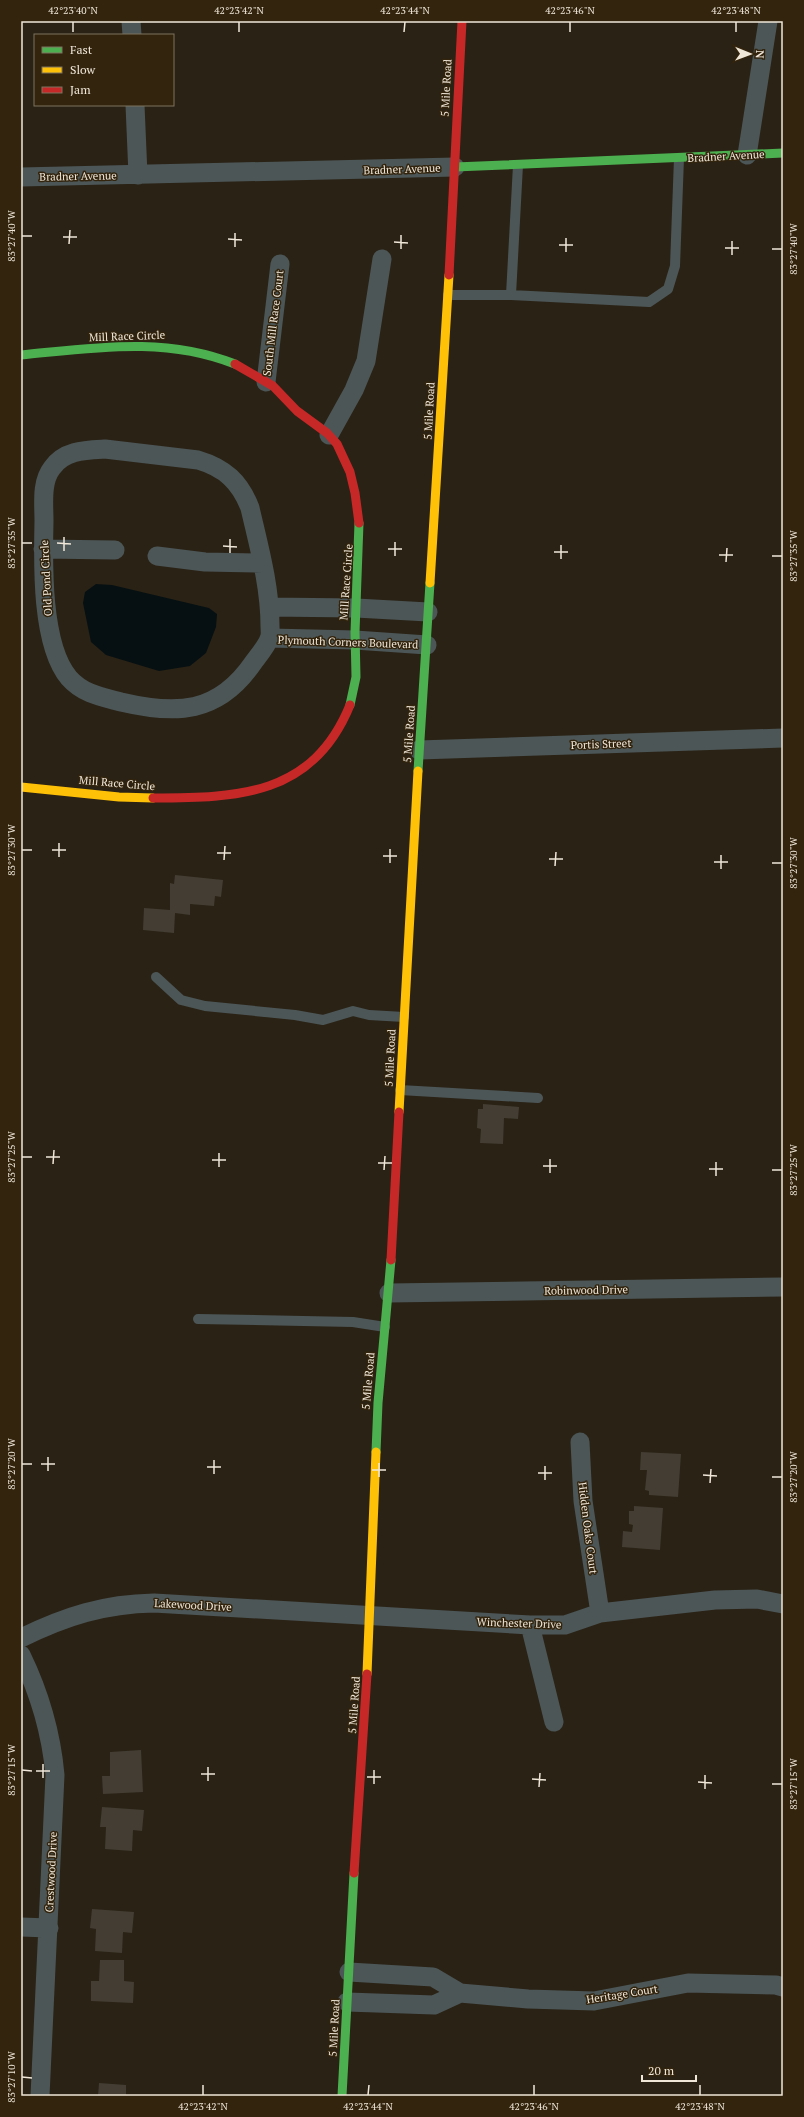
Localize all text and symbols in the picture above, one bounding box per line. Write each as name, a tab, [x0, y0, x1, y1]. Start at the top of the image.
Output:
text: 42°23'40"N	[48, 4, 98, 17]
text: 42°23'42"N	[214, 4, 264, 17]
text: 42°23'44"N	[380, 4, 430, 17]
text: 42°23'46"N	[545, 4, 595, 17]
text: 42°23'48"N	[711, 4, 761, 17]
legend	[34, 34, 174, 106]
north arrow	[730, 34, 770, 74]
text: Fast	[70, 42, 93, 57]
text: N	[753, 50, 767, 59]
street label: 5 Mile Road	[438, 59, 454, 117]
text: Slow	[70, 62, 96, 77]
text: Jam	[70, 82, 91, 97]
street label: Bradner Avenue	[687, 147, 765, 165]
street label: Bradner Avenue	[363, 161, 441, 177]
street label: Bradner Avenue	[39, 168, 117, 184]
text: 83°27'40"W	[5, 210, 18, 262]
text: 83°27'40"W	[787, 223, 800, 275]
street label: South Mill Race Court	[260, 269, 286, 377]
street label: Mill Race Circle	[89, 328, 166, 344]
street label: 5 Mile Road	[421, 382, 437, 440]
text: 83°27'35"W	[5, 517, 18, 569]
text: 83°27'35"W	[787, 530, 800, 582]
street label: Old Pond Circle	[37, 539, 55, 617]
street label: Mill Race Circle	[336, 543, 356, 621]
street label: Plymouth Corners Boulevard	[277, 633, 419, 651]
street label: 5 Mile Road	[400, 705, 418, 763]
street label: Portis Street	[570, 736, 632, 752]
street label: Mill Race Circle	[78, 773, 156, 793]
text: 83°27'30"W	[5, 824, 18, 876]
text: 83°27'30"W	[787, 837, 800, 889]
street label: 5 Mile Road	[382, 1029, 398, 1087]
text: 83°27'25"W	[5, 1131, 18, 1183]
text: 83°27'25"W	[787, 1144, 800, 1196]
street label: Robinwood Drive	[544, 1282, 628, 1298]
street label: 5 Mile Road	[359, 1352, 377, 1410]
text: 83°27'20"W	[5, 1438, 18, 1490]
text: 83°27'20"W	[787, 1451, 800, 1503]
street label: Hidden Oaks Court	[575, 1481, 601, 1575]
street label: Lakewood Drive	[154, 1596, 233, 1614]
street label: Winchester Drive	[476, 1615, 562, 1631]
street label: 5 Mile Road	[345, 1676, 363, 1734]
text: 83°27'15"W	[5, 1744, 18, 1796]
text: 83°27'15"W	[787, 1758, 800, 1810]
street label: Crestwood Drive	[42, 1831, 60, 1913]
street label: Heritage Court	[585, 1981, 659, 2007]
street label: 5 Mile Road	[326, 1999, 342, 2057]
text: 83°27'10"W	[5, 2051, 18, 2103]
scale bar	[642, 2057, 696, 2083]
text: 20 m	[648, 2063, 675, 2078]
text: 42°23'42"N	[178, 2100, 228, 2113]
text: 42°23'44"N	[343, 2100, 393, 2113]
text: 42°23'46"N	[509, 2100, 559, 2113]
text: 42°23'48"N	[675, 2100, 725, 2113]

